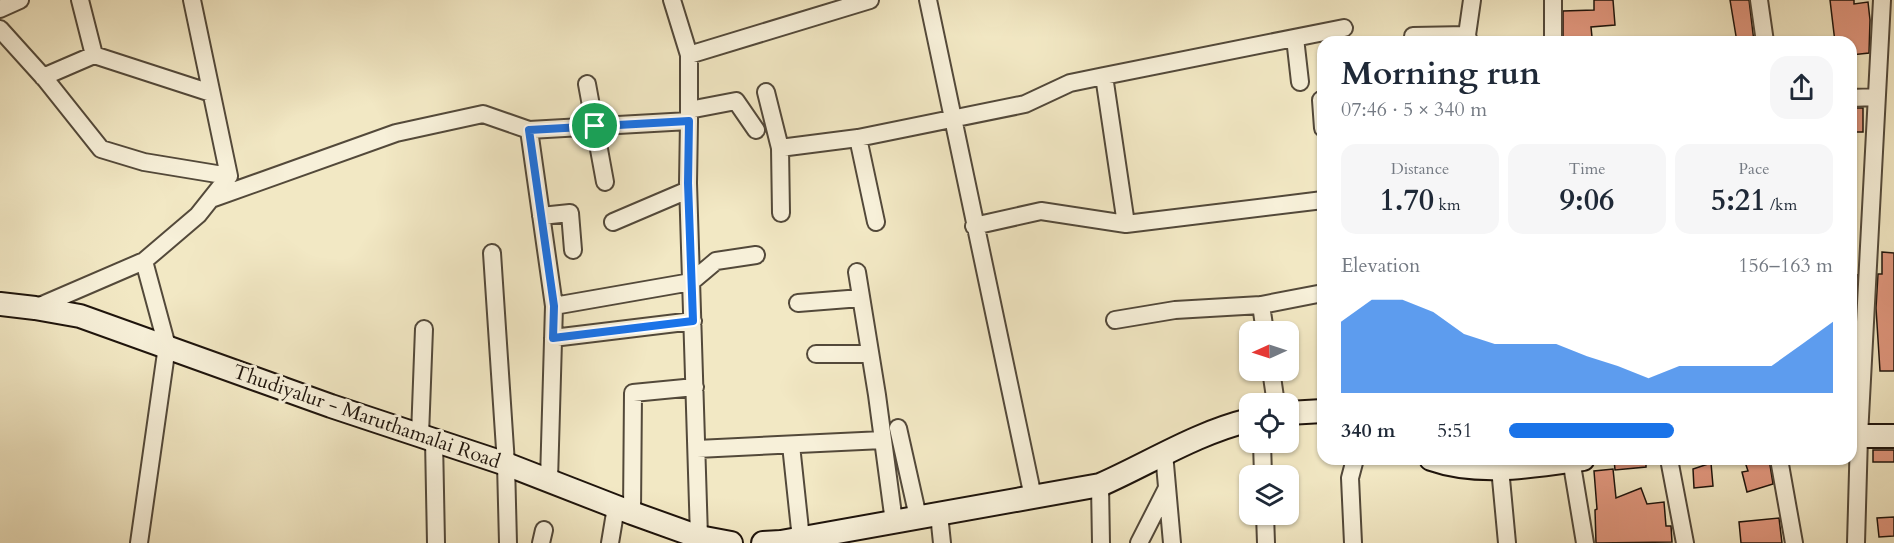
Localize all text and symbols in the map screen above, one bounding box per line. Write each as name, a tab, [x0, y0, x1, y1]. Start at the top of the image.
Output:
text: Morning run	[1341, 51, 1541, 96]
button: share	[1770, 56, 1833, 119]
text: 07:46 · 5 × 340 m	[1341, 96, 1487, 123]
pin	[569, 100, 620, 151]
icon: arrive	[578, 109, 611, 142]
text: Distance	[1391, 158, 1449, 180]
text: Time	[1568, 158, 1606, 180]
text: Pace	[1739, 158, 1769, 180]
text: 1.70	[1379, 180, 1434, 221]
text: 9:06	[1560, 180, 1614, 221]
text: 5:21	[1711, 180, 1766, 221]
text: km	[1434, 194, 1461, 216]
text: /km	[1766, 194, 1797, 216]
text: Elevation	[1341, 252, 1420, 279]
text: 156–163 m	[1738, 252, 1833, 279]
north arrow	[1239, 321, 1299, 381]
map controls	[1239, 321, 1299, 525]
street label: Thudiyalur - Maruthamalai Road	[230, 358, 504, 475]
button: locate	[1239, 393, 1299, 453]
text: 340 m	[1341, 417, 1396, 444]
text: 5:51	[1437, 417, 1473, 444]
button: layers	[1239, 465, 1299, 525]

